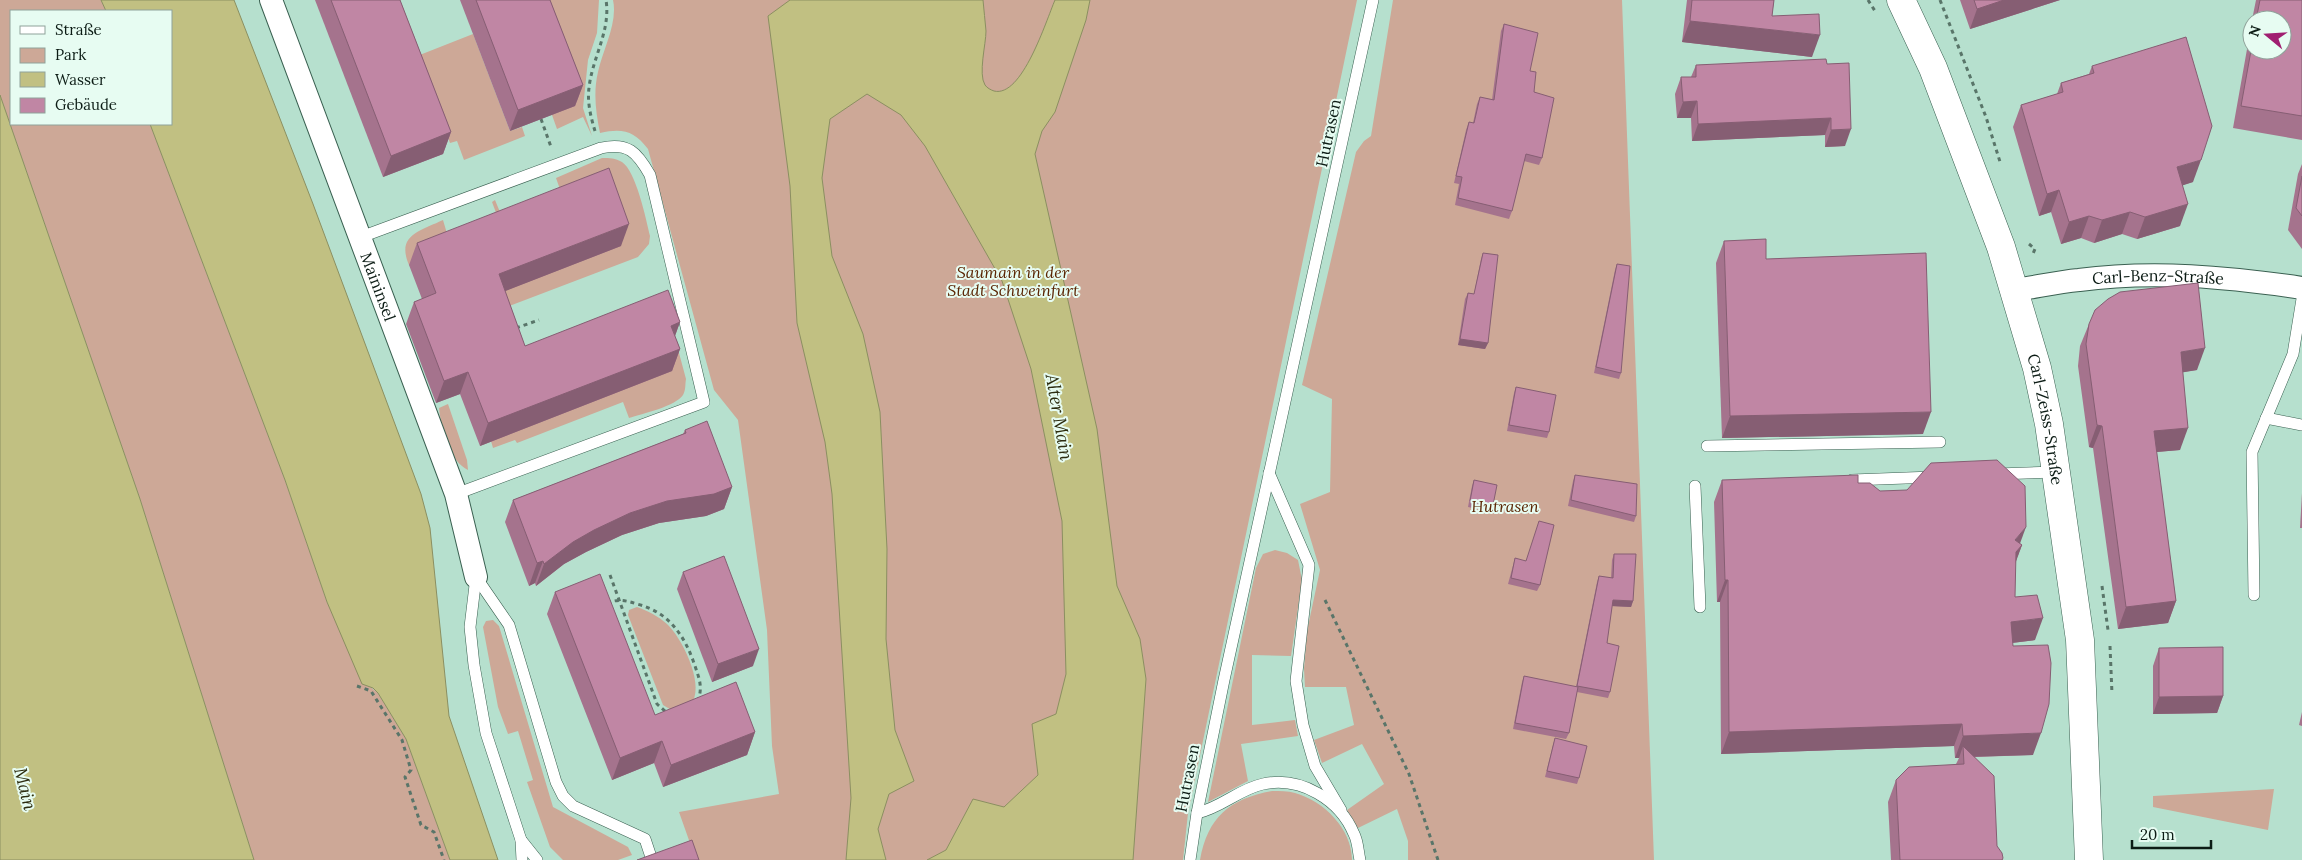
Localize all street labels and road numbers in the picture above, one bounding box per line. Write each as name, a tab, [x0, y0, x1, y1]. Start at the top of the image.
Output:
street label: Hutrasen	[1311, 97, 1345, 169]
street label: Maininsel	[356, 249, 400, 324]
street label: Carl-Benz-Straße	[2091, 265, 2225, 288]
street label: Carl-Zeiss-Straße	[2023, 351, 2068, 487]
street label: Hutrasen	[1171, 742, 1203, 814]

